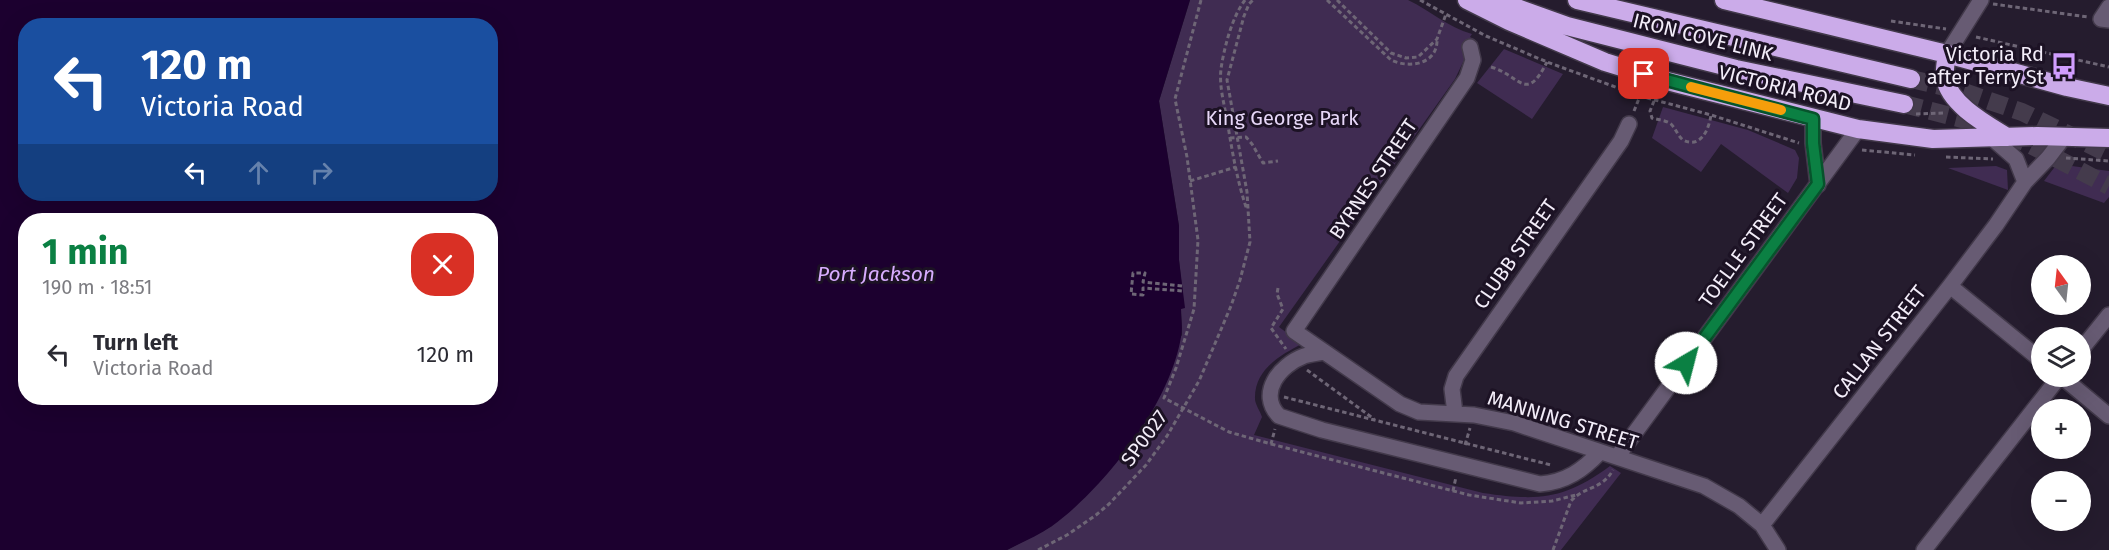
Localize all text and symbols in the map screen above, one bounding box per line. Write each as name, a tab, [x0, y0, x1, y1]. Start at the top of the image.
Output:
street label: IRON COVE LINK	[1630, 8, 1776, 66]
text: 120 m	[141, 40, 252, 90]
icon: left	[42, 42, 120, 120]
place label: Victoria Rd after Terry St	[1927, 42, 2045, 89]
pin	[1618, 48, 1669, 99]
bus stop icon: Victoria Rd after Terry St	[2049, 51, 2079, 81]
icon: arrive	[1627, 57, 1660, 90]
street label: VICTORIA ROAD	[1716, 60, 1854, 116]
text: Victoria Road	[141, 91, 304, 123]
park label: King George Park	[1205, 106, 1359, 130]
street label: BYRNES STREET	[1324, 114, 1422, 244]
icon: left	[179, 156, 212, 189]
icon: ahead	[242, 156, 275, 189]
icon: right	[305, 156, 338, 189]
street label: TOELLE STREET	[1694, 188, 1793, 312]
street label: CLUBB STREET	[1468, 194, 1562, 313]
text: 1 min	[42, 230, 129, 274]
button: close	[411, 233, 474, 296]
north arrow	[2031, 255, 2091, 315]
map controls	[2031, 255, 2091, 531]
water label: Port Jackson	[817, 261, 935, 287]
text: 190 m · 18:51	[42, 275, 152, 299]
street label: CALLAN STREET	[1827, 280, 1931, 404]
button: layers	[2031, 327, 2091, 387]
text: Turn left	[93, 329, 178, 356]
position arrow	[1654, 331, 1718, 395]
icon: left	[42, 338, 75, 371]
text: 120 m	[417, 341, 474, 368]
text: Victoria Road	[93, 356, 214, 380]
street label: MANNING STREET	[1485, 386, 1642, 455]
button: +	[2031, 399, 2091, 459]
street label: SP0027	[1116, 405, 1172, 471]
button: −	[2031, 471, 2091, 531]

